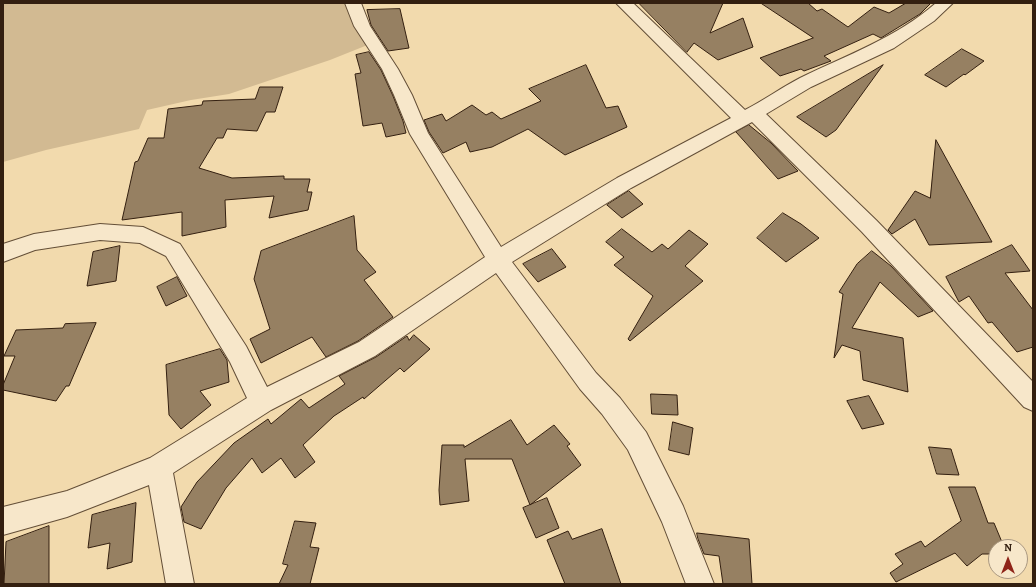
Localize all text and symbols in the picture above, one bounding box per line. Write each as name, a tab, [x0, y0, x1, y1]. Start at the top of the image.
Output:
north arrow	[988, 539, 1028, 579]
text: N	[1004, 540, 1012, 555]

